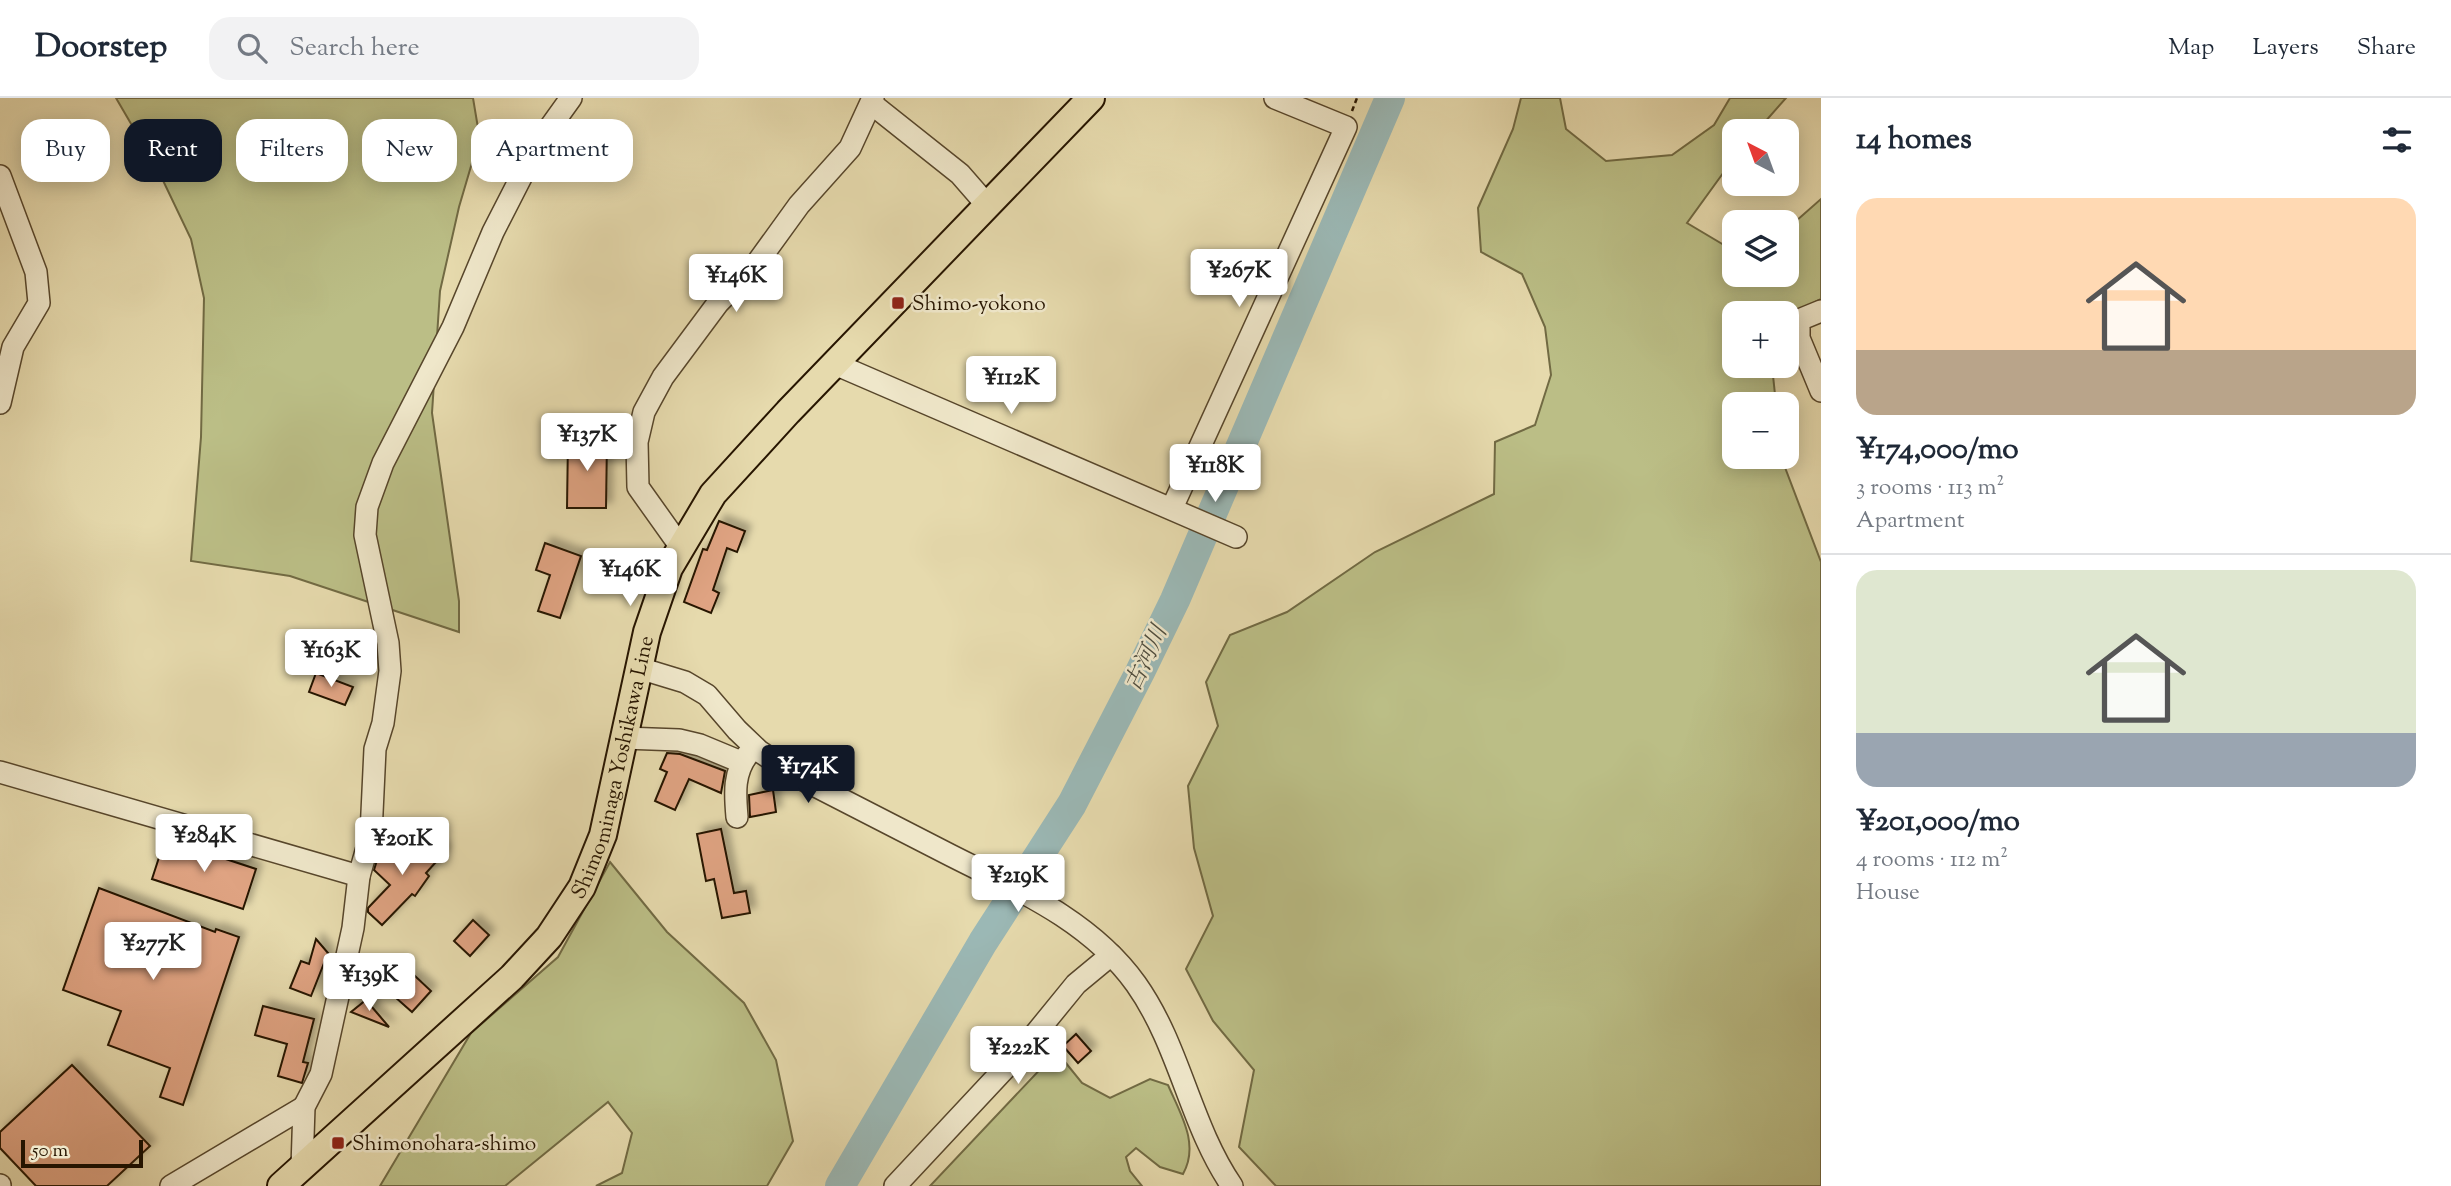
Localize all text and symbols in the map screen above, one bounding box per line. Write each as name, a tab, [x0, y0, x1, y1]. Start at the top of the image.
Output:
search box	[209, 17, 699, 80]
text: Doorstep	[35, 24, 167, 72]
icon: search	[233, 29, 271, 67]
text: Search here	[289, 30, 420, 67]
text: Map	[2168, 31, 2214, 65]
text: Layers	[2252, 31, 2319, 65]
text: Share	[2357, 31, 2416, 65]
chip: Buy	[21, 119, 110, 182]
chip: Rent	[124, 119, 222, 182]
chip: Filters	[236, 119, 348, 182]
chip: New	[362, 119, 457, 182]
chip: Apartment	[471, 119, 633, 182]
north arrow	[1722, 119, 1799, 196]
map controls	[1722, 119, 1799, 469]
text: 14 homes	[1856, 119, 1972, 162]
icon: filters	[2378, 121, 2416, 159]
button: layers	[1722, 210, 1799, 287]
icon: home	[2073, 243, 2199, 369]
pin: ¥267K	[1190, 250, 1288, 309]
pin: ¥146K	[687, 254, 785, 314]
text: ¥267K	[1207, 255, 1271, 288]
text: ¥146K	[705, 260, 767, 293]
place label: Shimo-yokono	[912, 290, 1046, 320]
marker: Shimo-yokono	[890, 295, 906, 311]
button: +	[1722, 301, 1799, 378]
pin: ¥112K	[962, 356, 1060, 416]
text: ¥112K	[982, 362, 1040, 395]
button: −	[1722, 392, 1799, 469]
pin: ¥137K	[538, 414, 636, 473]
text: ¥137K	[557, 419, 617, 452]
text: ¥174,000/mo	[1856, 429, 2019, 472]
pin: ¥118K	[1166, 444, 1264, 504]
text: ¥118K	[1186, 450, 1244, 483]
text: 3 rooms · 113 m²	[1856, 472, 2004, 505]
text: Apartment	[1856, 505, 1965, 538]
pin: ¥146K	[581, 548, 679, 608]
text: ¥146K	[599, 554, 661, 587]
icon: home	[2073, 615, 2199, 741]
water label: 古河川	[1118, 618, 1178, 697]
pin: ¥163K	[282, 630, 380, 689]
street label: Shimominaga Yoshikawa Line	[565, 633, 663, 906]
text: ¥163K	[301, 635, 361, 668]
pin: ¥174K	[759, 746, 857, 805]
text: ¥174K	[778, 751, 838, 784]
text: ¥201,000/mo	[1856, 801, 2020, 844]
pin: ¥284K	[155, 814, 253, 874]
pin: ¥201K	[353, 818, 451, 877]
text: ¥284K	[172, 820, 236, 853]
text: ¥201K	[371, 823, 433, 856]
text: 4 rooms · 112 m²	[1856, 844, 2008, 877]
pin: ¥219K	[969, 854, 1067, 914]
text: ¥219K	[988, 860, 1048, 893]
text: House	[1856, 877, 1920, 910]
pin: ¥277K	[104, 922, 202, 982]
text: ¥277K	[120, 928, 186, 961]
pin: ¥139K	[320, 954, 418, 1013]
text: ¥139K	[339, 959, 399, 992]
pin: ¥222K	[969, 1026, 1067, 1086]
text: ¥222K	[986, 1032, 1050, 1065]
place label: Shimonohara-shimo	[352, 1130, 536, 1160]
marker: Shimonohara-shimo	[330, 1135, 346, 1151]
scale bar	[21, 1137, 144, 1169]
text: 50 m	[32, 1138, 68, 1165]

